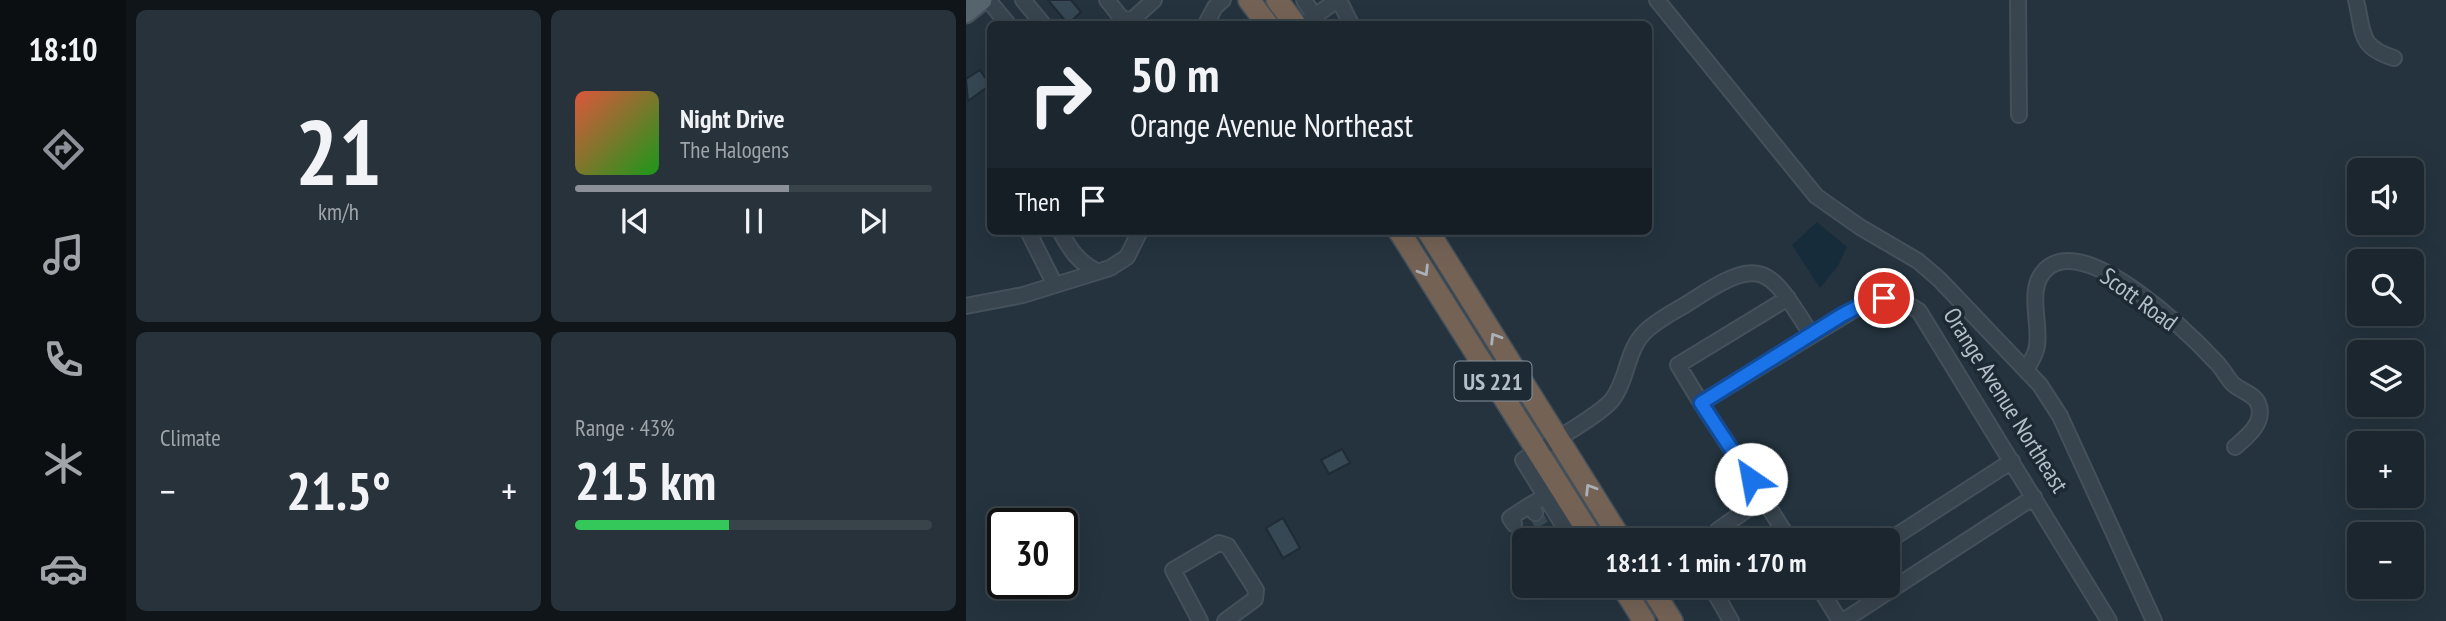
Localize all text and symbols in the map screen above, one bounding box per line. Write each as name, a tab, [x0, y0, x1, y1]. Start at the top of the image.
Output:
text: 18:10	[28, 28, 98, 70]
text: 50 m	[1130, 42, 1219, 106]
icon: right	[1015, 49, 1106, 140]
text: 21	[295, 92, 382, 210]
text: Night Drive	[680, 102, 785, 135]
text: Orange Avenue Northeast	[1130, 104, 1413, 146]
icon: directions	[39, 125, 88, 174]
text: The Halogens	[680, 135, 789, 164]
map controls	[2347, 158, 2424, 599]
button: sound	[2347, 158, 2424, 235]
icon: arrive	[1074, 182, 1112, 220]
text: Then	[1015, 185, 1060, 218]
text: km/h	[318, 197, 359, 226]
icon: previous	[616, 202, 654, 240]
icon: pause	[735, 202, 773, 240]
icon: next	[854, 202, 892, 240]
icon: music	[39, 230, 88, 279]
button: search	[2347, 249, 2424, 326]
street label: Scott Road	[2094, 261, 2184, 337]
one-way arrow	[1416, 263, 1429, 276]
pin	[1854, 268, 1914, 328]
icon: arrive	[1865, 279, 1903, 317]
street label: Orange Avenue Northeast	[1937, 302, 2076, 499]
one-way arrow	[1491, 333, 1504, 346]
icon: phone	[39, 335, 88, 384]
button: layers	[2347, 340, 2424, 417]
road number: US 221	[1455, 362, 1532, 400]
text: Range · 43%	[575, 413, 675, 442]
text: Climate	[160, 423, 221, 452]
button: +	[2347, 431, 2424, 508]
icon: climate	[39, 439, 88, 488]
position arrow	[1714, 442, 1788, 516]
text: 215 km	[575, 447, 716, 514]
text: 21.5°	[286, 457, 391, 524]
text: −	[160, 466, 176, 515]
text: +	[501, 466, 517, 515]
one-way arrow	[1585, 484, 1598, 497]
speed limit sign: 30	[987, 508, 1078, 599]
button: −	[2347, 522, 2424, 599]
icon: car	[39, 544, 88, 593]
text: 18:11 · 1 min · 170 m	[1606, 546, 1806, 579]

